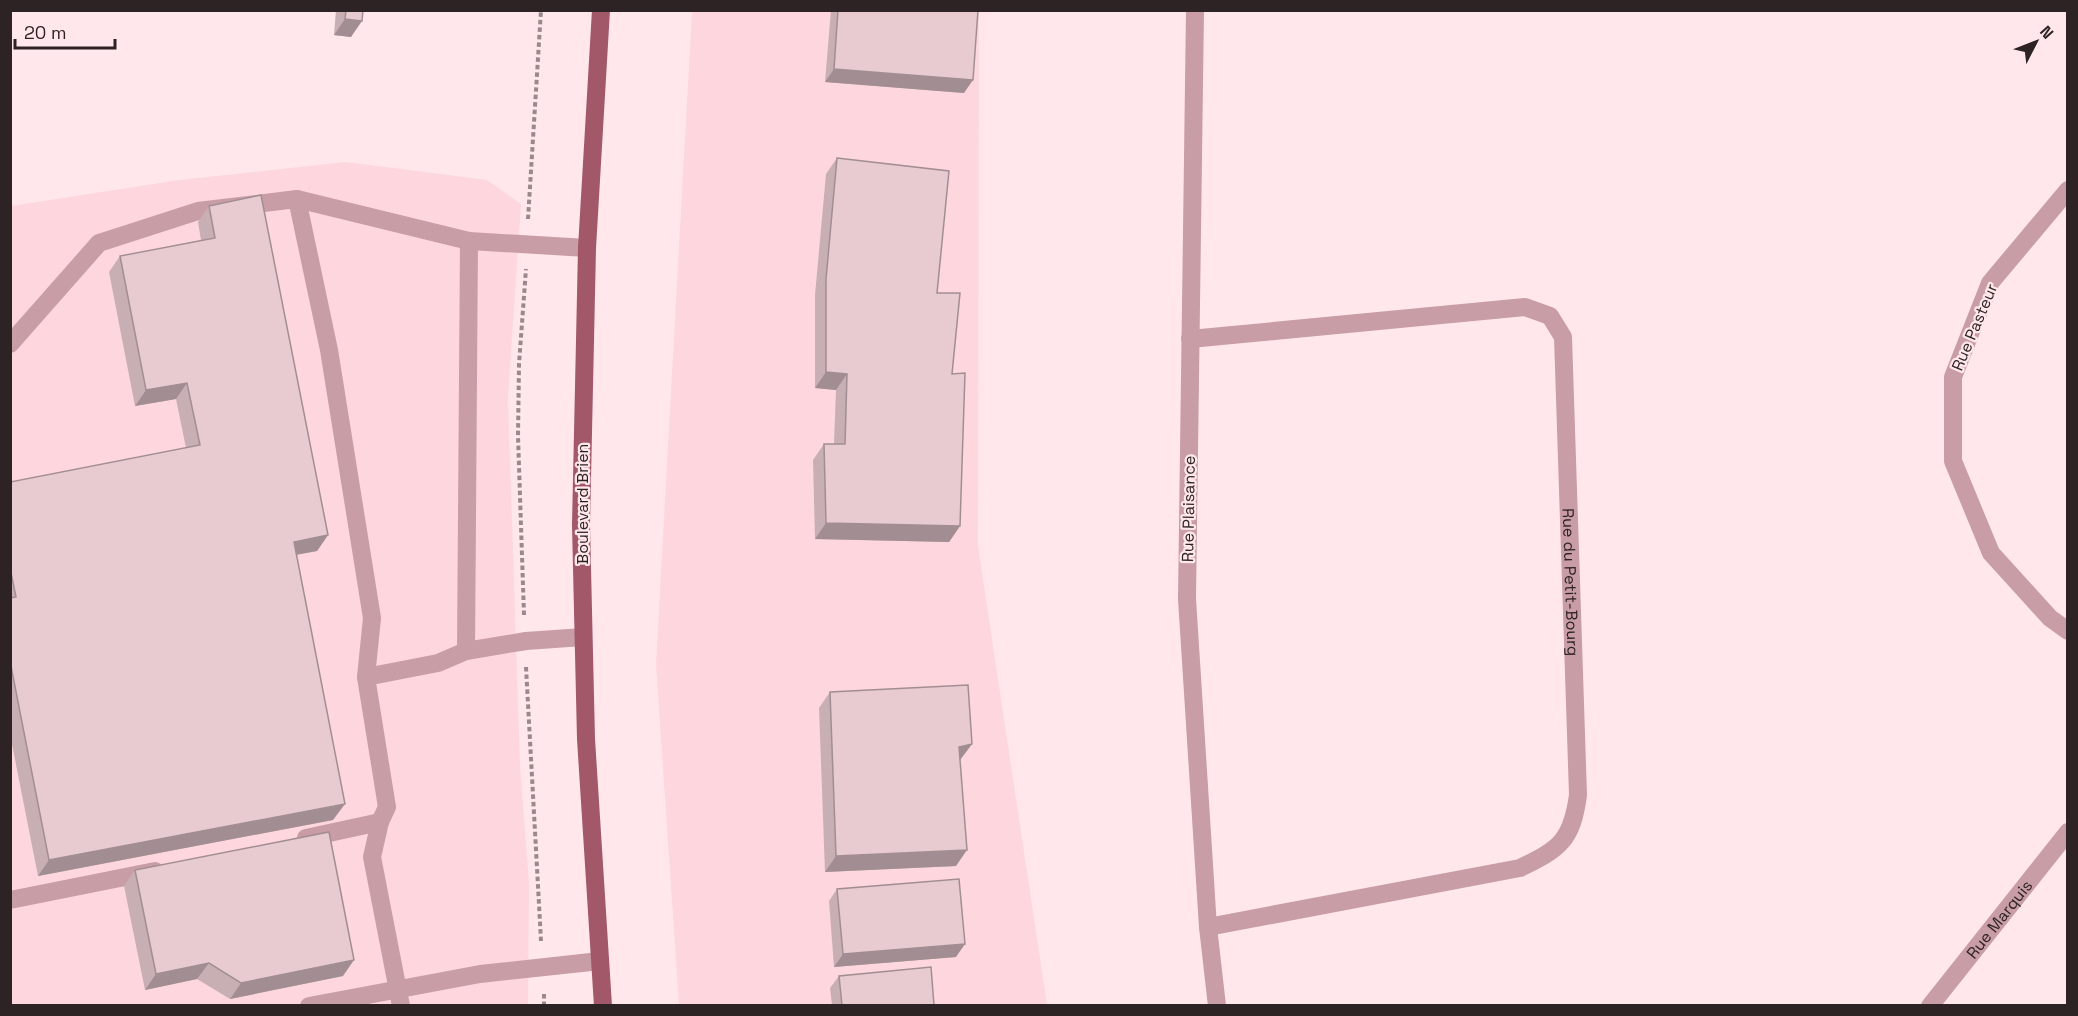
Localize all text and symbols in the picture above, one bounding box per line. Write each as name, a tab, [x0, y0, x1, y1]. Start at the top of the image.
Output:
scale bar	[15, 12, 116, 50]
north arrow	[2006, 12, 2066, 72]
text: 20 m	[24, 21, 67, 44]
text: N	[2035, 21, 2058, 43]
street label: Rue Pasteur	[1947, 280, 2002, 374]
street label: Boulevard Brien	[572, 444, 593, 564]
street label: Rue Plaisance	[1177, 456, 1200, 562]
street label: Rue du Petit-Bourg	[1558, 508, 1583, 657]
street label: Rue Marquis	[1962, 876, 2037, 963]

